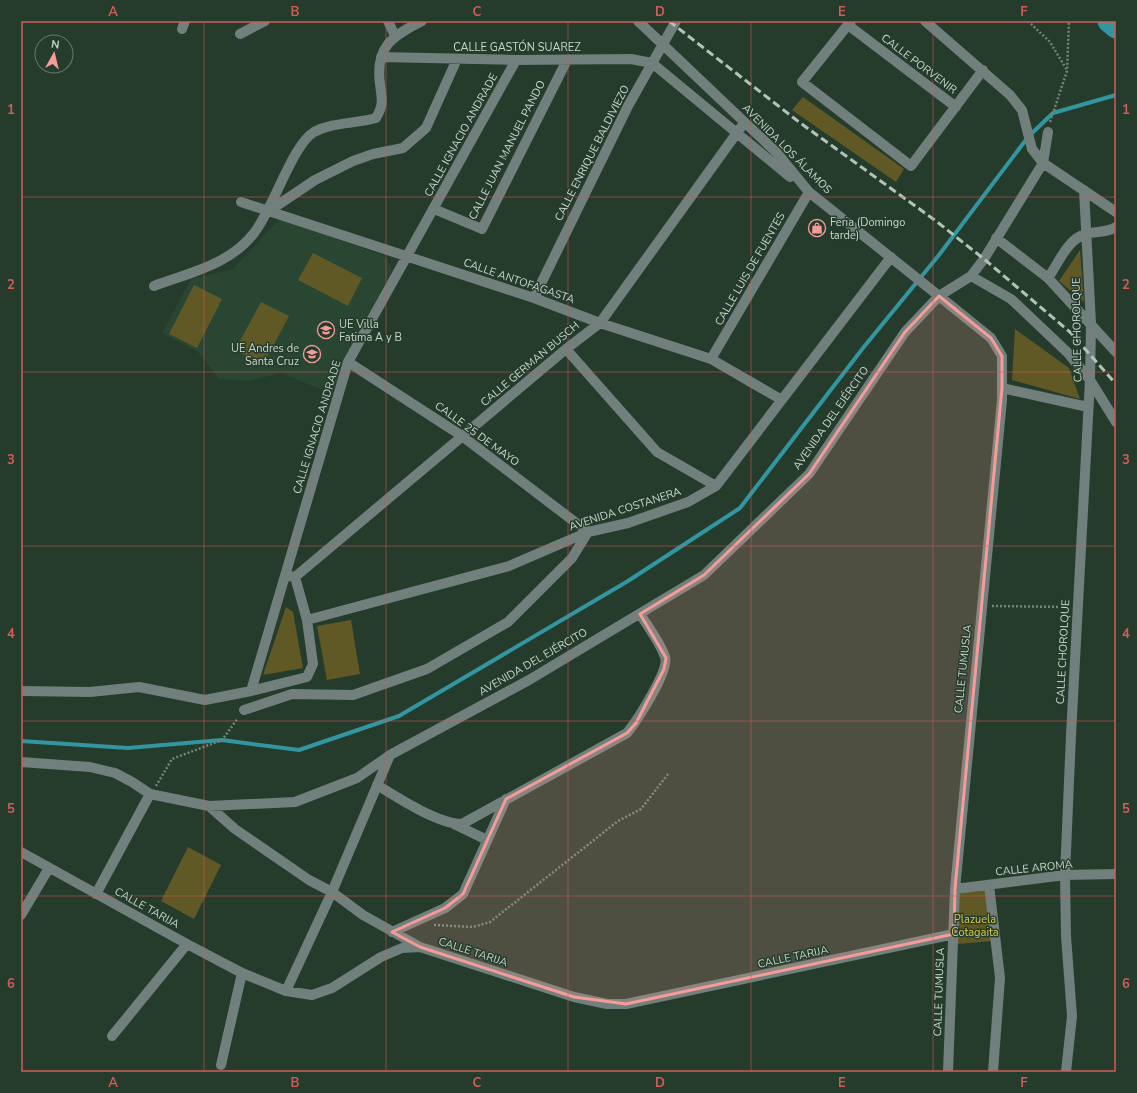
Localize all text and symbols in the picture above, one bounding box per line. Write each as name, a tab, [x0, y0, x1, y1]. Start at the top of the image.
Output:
text: A	[108, 3, 118, 21]
text: B	[291, 3, 300, 21]
text: C	[473, 3, 482, 21]
text: D	[655, 3, 665, 21]
text: E	[838, 3, 846, 21]
text: F	[1020, 3, 1028, 21]
street label: CALLE PORVENIR	[878, 31, 960, 98]
north arrow	[34, 34, 74, 74]
text: N	[50, 37, 60, 53]
street label: CALLE GASTÓN SUAREZ	[453, 39, 581, 55]
street label: CALLE IGNACIO ANDRADE	[421, 71, 501, 199]
street label: CALLE JUAN MANUEL PANDO	[465, 78, 549, 222]
street label: CALLE ENRIQUE BALDIVIEZO	[551, 82, 633, 224]
street label: AVENIDA LOS ÁLAMOS	[739, 100, 836, 197]
text: 1	[7, 101, 15, 119]
text: 1	[1122, 101, 1130, 119]
street label: CALLE LUIS DE FUENTES	[711, 210, 789, 328]
place label: Feria (Domingo tarde)	[830, 215, 905, 243]
shop icon: Feria (Domingo tarde)	[807, 218, 827, 238]
street label: CALLE ANTOFAGASTA	[461, 255, 577, 307]
text: 2	[7, 276, 15, 294]
text: 2	[1122, 276, 1130, 294]
street label: CALLE CHOROLQUE	[1069, 277, 1085, 383]
place label: UE Villa Fatima A y B	[339, 317, 402, 345]
street label: CALLE GERMAN BUSCH	[477, 318, 583, 410]
school or university icon: UE Villa Fatima A y B	[316, 320, 336, 340]
place label: UE Andres de Santa Cruz	[231, 341, 299, 369]
school or university icon: UE Andres de Santa Cruz	[302, 344, 322, 364]
street label: CALLE IGNACIO ANDRADE	[290, 358, 344, 496]
street label: AVENIDA DEL EJÉRCITO	[789, 363, 872, 473]
street label: CALLE 25 DE MAYO	[432, 398, 522, 470]
text: 3	[7, 451, 15, 469]
text: 3	[1122, 451, 1130, 469]
street label: AVENIDA COSTANERA	[567, 484, 683, 534]
street label: CALLE CHOROLQUE	[1053, 599, 1073, 705]
street label: AVENIDA DEL EJÉRCITO	[475, 624, 590, 699]
street label: CALLE TUMUSLA	[951, 624, 975, 714]
text: 4	[7, 625, 15, 643]
text: 4	[1122, 625, 1130, 643]
text: 5	[7, 800, 15, 818]
text: 5	[1122, 800, 1130, 818]
street label: CALLE AROMA	[995, 856, 1073, 880]
street label: CALLE TARIJA	[112, 884, 182, 932]
park label: Plazuela Cotagaita	[951, 912, 999, 940]
street label: CALLE TARIJA	[436, 934, 510, 970]
street label: CALLE TARIJA	[756, 942, 830, 972]
street label: CALLE TUMUSLA	[930, 947, 948, 1037]
text: 6	[7, 975, 15, 993]
text: 6	[1122, 975, 1130, 993]
text: A	[108, 1074, 118, 1092]
text: B	[291, 1074, 300, 1092]
text: C	[473, 1074, 482, 1092]
text: D	[655, 1074, 665, 1092]
text: E	[838, 1074, 846, 1092]
text: F	[1020, 1074, 1028, 1092]

